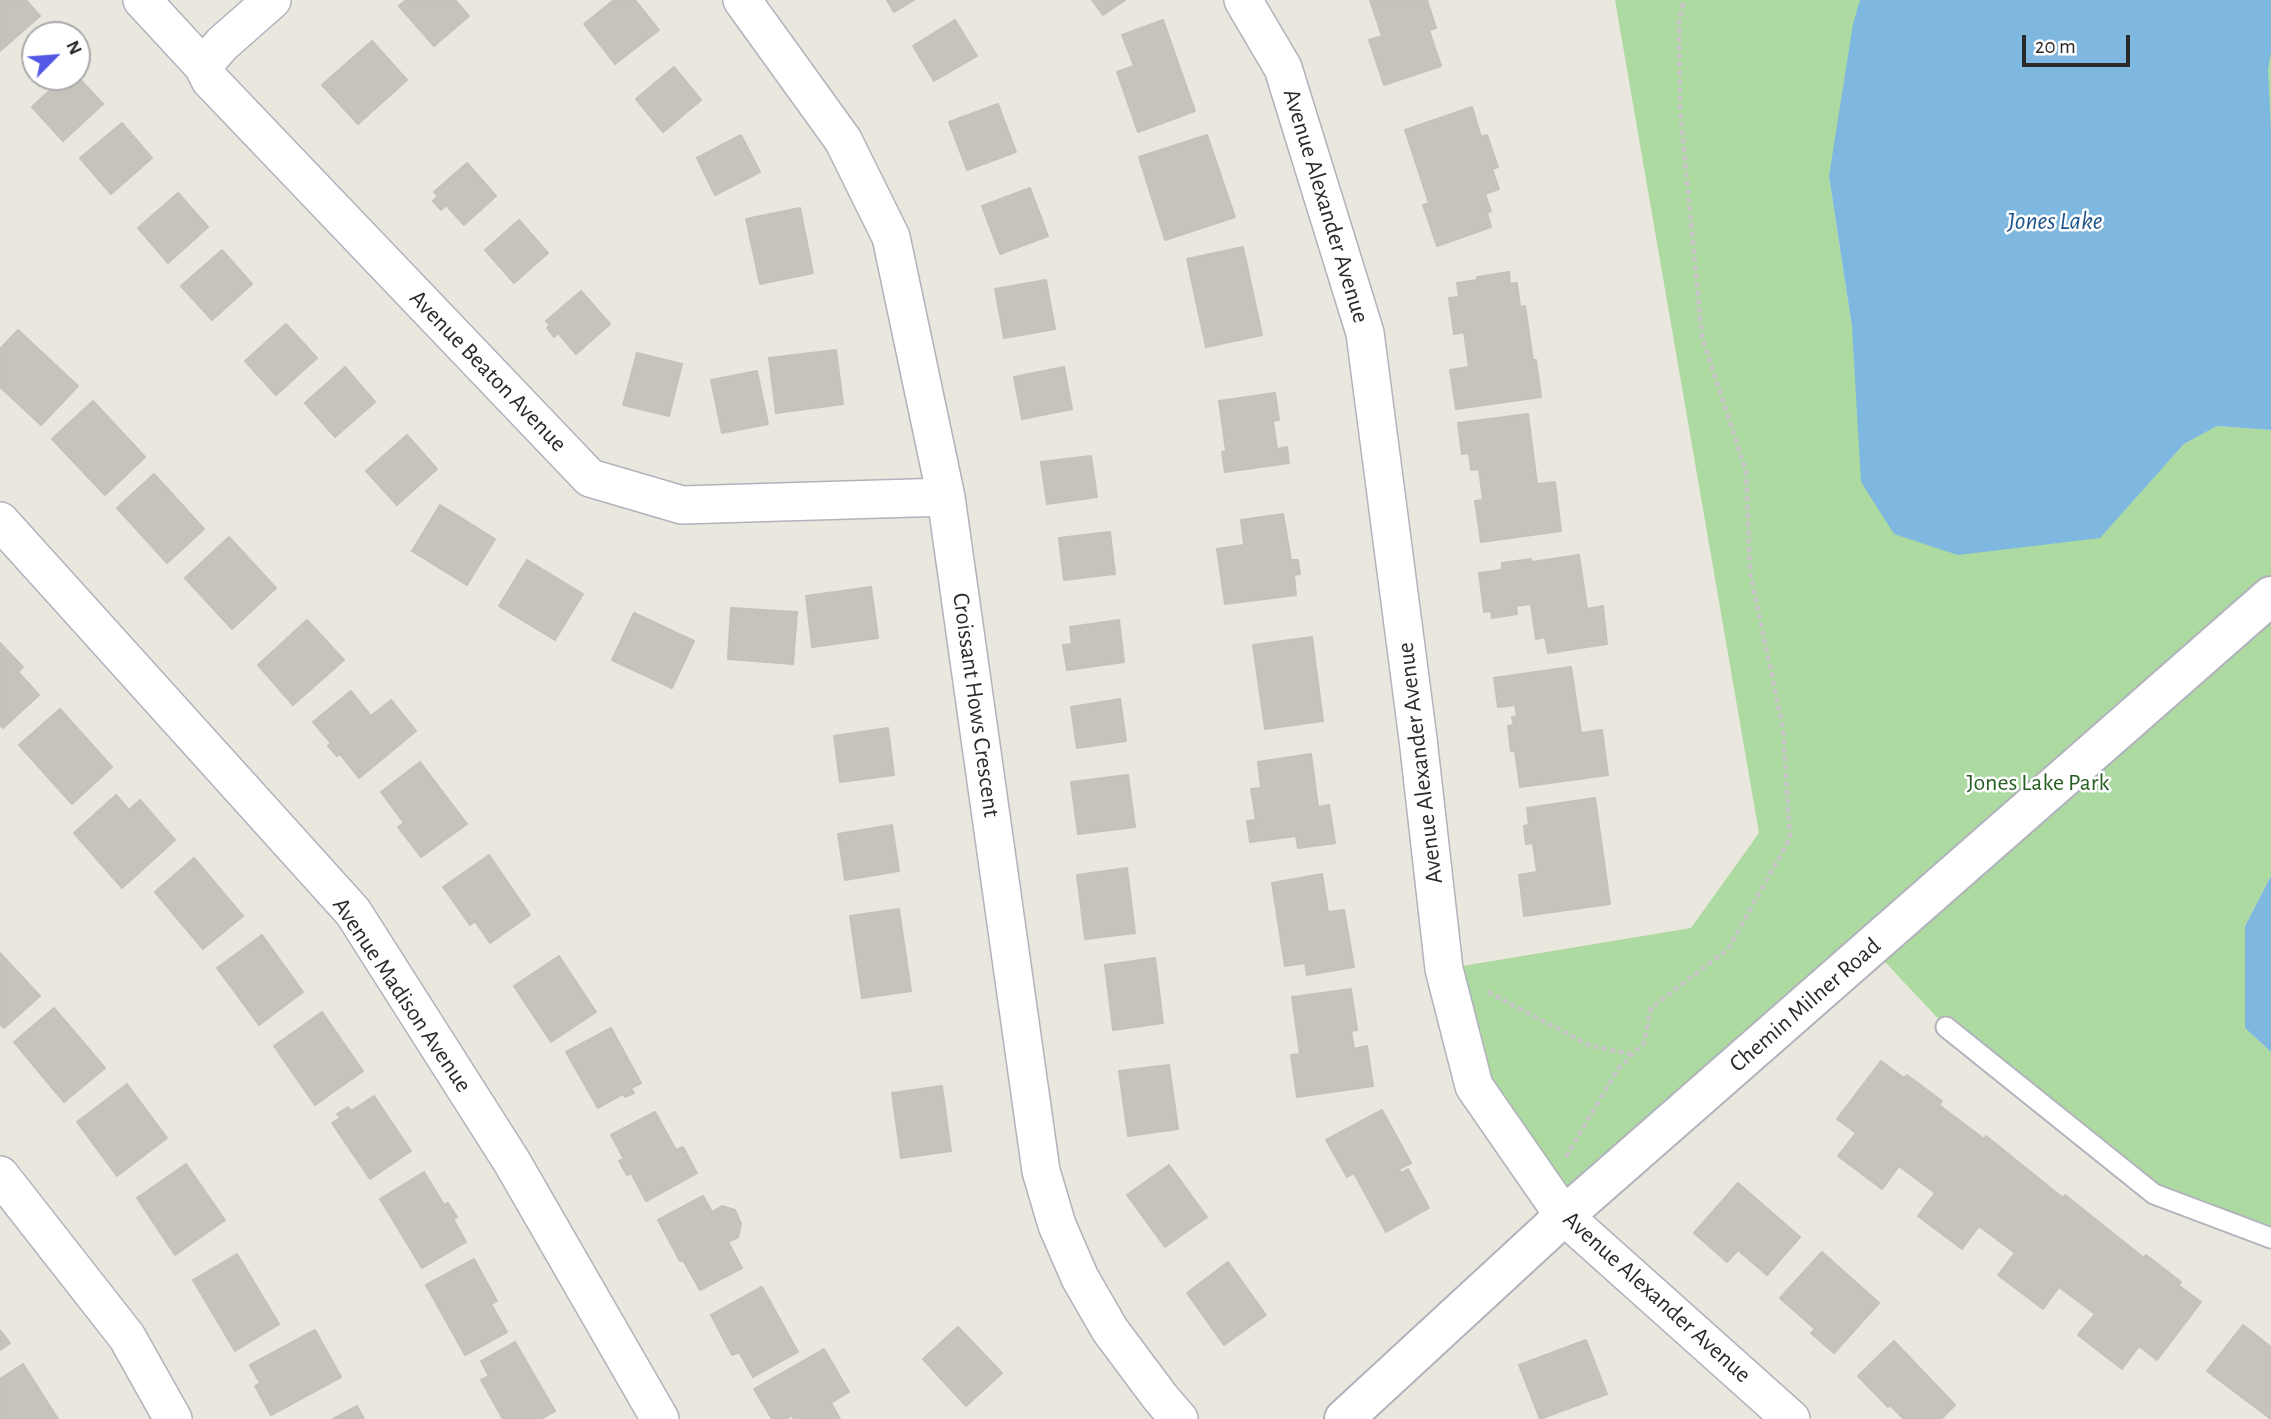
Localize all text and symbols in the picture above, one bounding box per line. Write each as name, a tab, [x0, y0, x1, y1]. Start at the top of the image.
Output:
north arrow	[21, 21, 91, 91]
scale bar	[2026, 21, 2134, 65]
text: 20 m	[2035, 36, 2076, 57]
text: N	[62, 38, 85, 58]
street label: Avenue Alexander Avenue	[1277, 86, 1375, 326]
water label: Jones Lake	[2007, 205, 2103, 237]
street label: Avenue Beaton Avenue	[403, 284, 573, 458]
street label: Croissant Hows Crescent	[946, 591, 1006, 819]
street label: Avenue Alexander Avenue	[1391, 641, 1449, 885]
park label: Jones Lake Park	[1967, 769, 2109, 797]
street label: Avenue Madison Avenue	[326, 892, 478, 1098]
street label: Chemin Milner Road	[1723, 931, 1887, 1079]
street label: Avenue Alexander Avenue	[1557, 1205, 1757, 1389]

